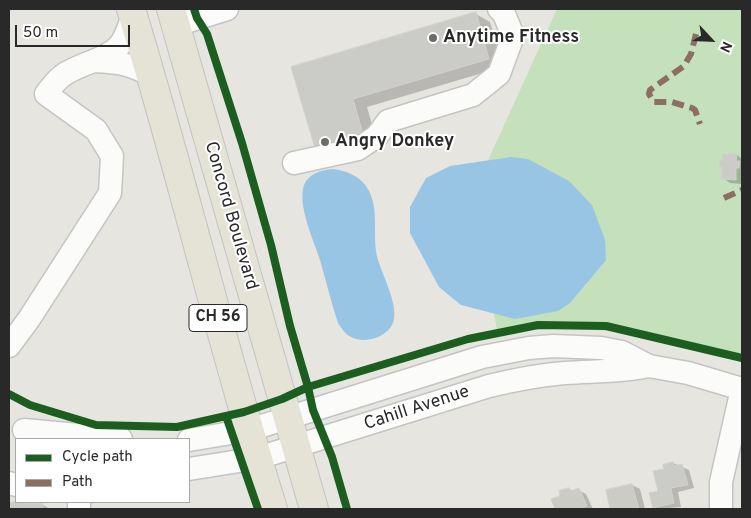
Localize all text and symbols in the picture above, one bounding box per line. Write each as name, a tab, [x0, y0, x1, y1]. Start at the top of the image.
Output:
scale bar	[18, 15, 132, 47]
north arrow	[686, 15, 736, 65]
text: 50 m	[23, 24, 58, 43]
place label: Anytime Fitness	[443, 27, 579, 49]
marker: Anytime Fitness	[427, 32, 439, 44]
text: N	[715, 38, 735, 55]
place label: Angry Donkey	[335, 131, 454, 153]
marker: Angry Donkey	[319, 136, 331, 148]
street label: Concord Boulevard	[198, 139, 262, 293]
road number: CH 56	[189, 304, 247, 332]
street label: Cahill Avenue	[362, 382, 472, 436]
legend	[15, 438, 190, 503]
text: Cycle path	[62, 448, 133, 467]
text: Path	[62, 473, 93, 492]

